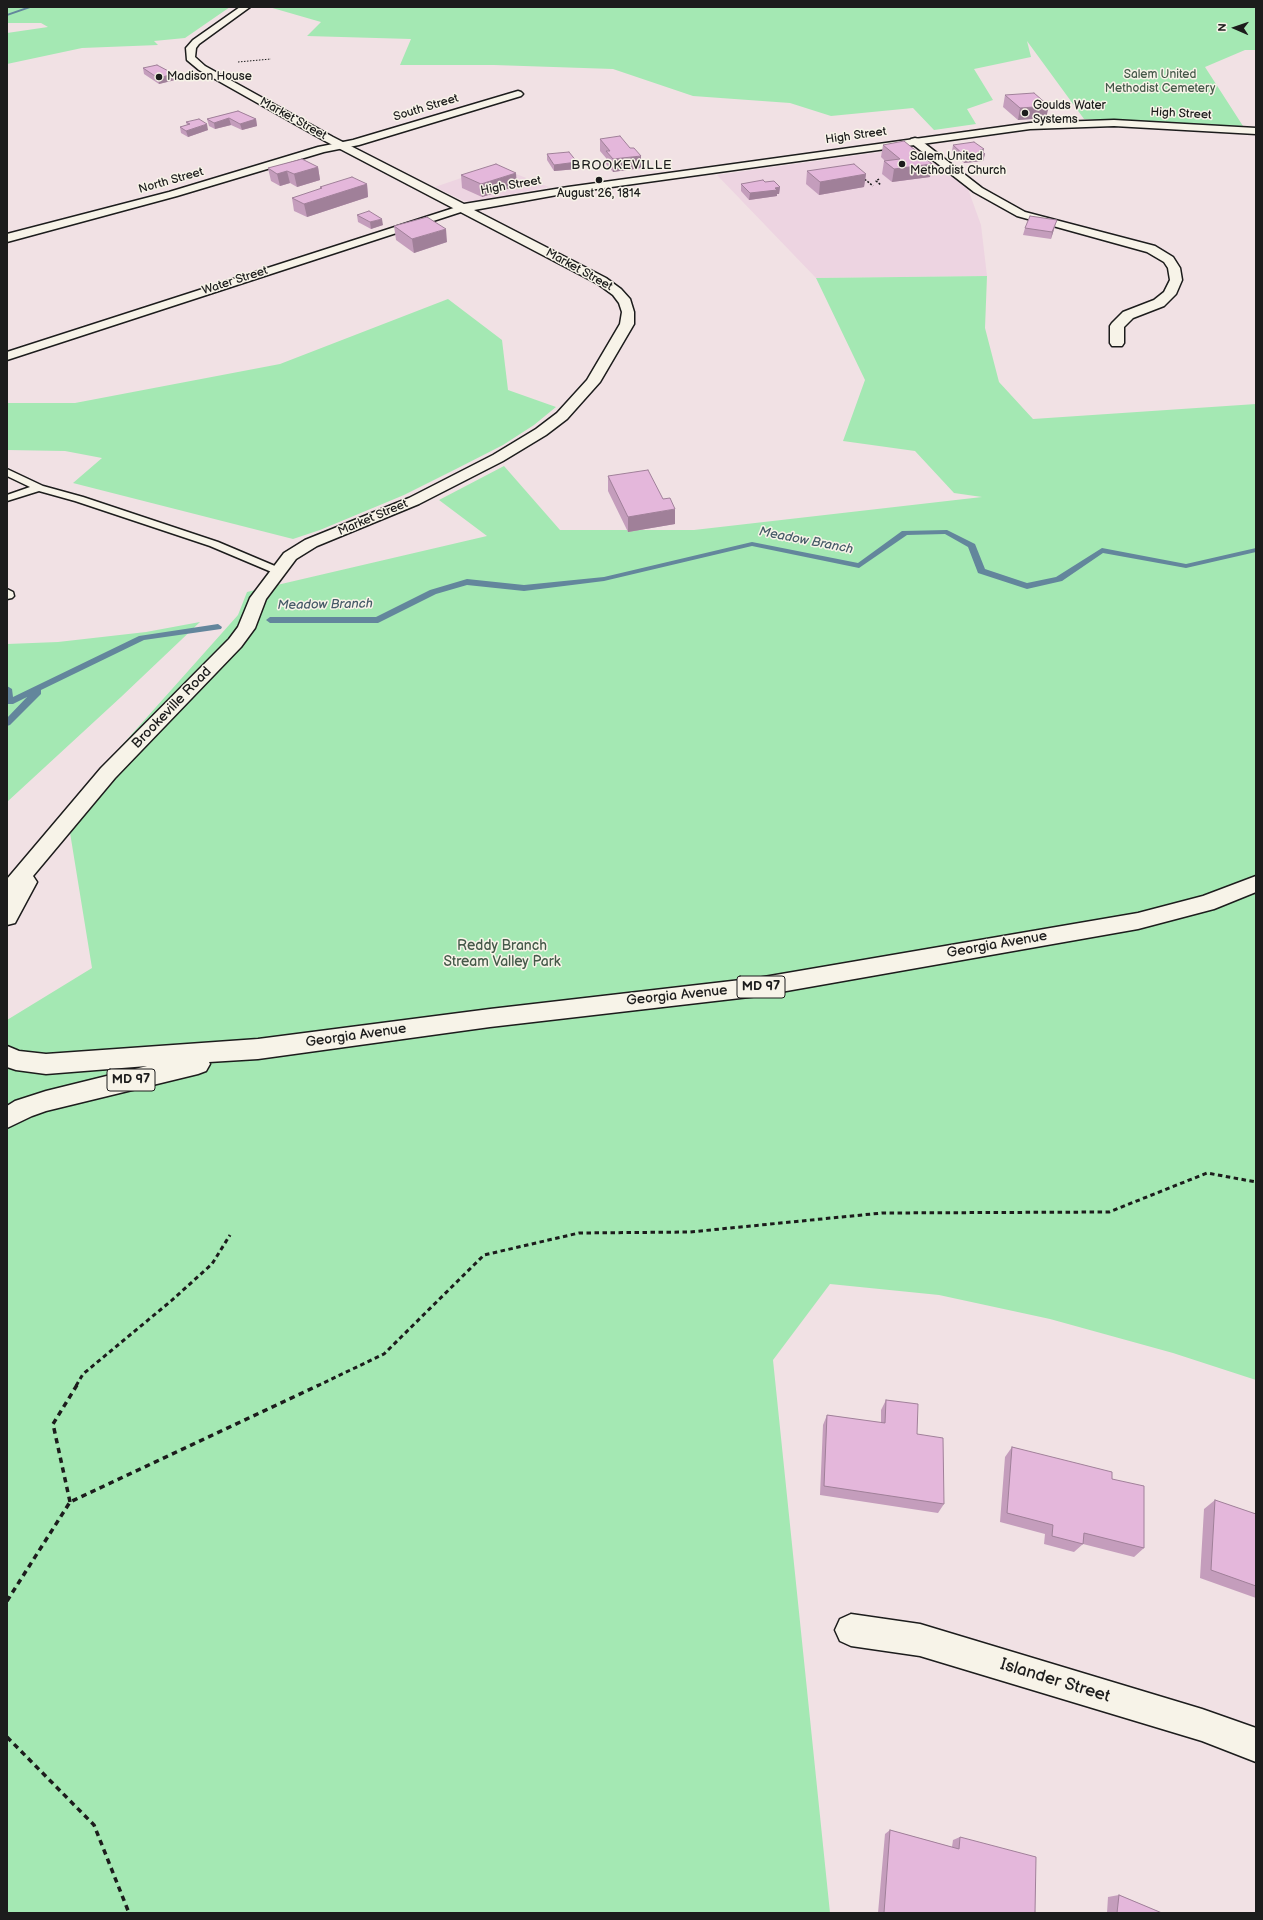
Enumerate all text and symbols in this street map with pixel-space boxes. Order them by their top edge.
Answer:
north arrow [1215,8,1255,48]
text: N [1216,23,1229,32]
park label: Salem United Methodist Cemetery [1105,68,1215,96]
place label: Madison House [167,70,252,84]
marker: Madison House [154,72,164,82]
street label: South Street [392,91,460,125]
street label: Market Street [257,95,329,143]
place label: Goulds Water Systems [1033,99,1106,127]
street label: High Street [1150,105,1212,123]
marker: Goulds Water Systems [1020,108,1030,118]
street label: High Street [825,125,887,147]
place label: Salem United Methodist Church [910,150,1006,178]
district label: BROOKEVILLE [571,158,673,174]
marker: Salem United Methodist Church [897,159,907,169]
street label: North Street [137,165,205,197]
street label: High Street [480,174,542,198]
marker: August 26, 1814 [594,175,604,185]
place label: August 26, 1814 [557,187,641,201]
street label: Market Street [543,246,615,294]
street label: Water Street [200,264,270,298]
street label: Market Street [336,497,410,539]
water label: Meadow Branch [758,524,854,558]
water label: Meadow Branch [277,596,373,614]
street label: Brookeville Road [129,664,215,752]
street label: Georgia Avenue [946,928,1048,962]
park label: Reddy Branch Stream Valley Park [443,938,561,970]
road number: MD 97 [737,976,785,998]
street label: Georgia Avenue [626,982,728,1010]
street label: Georgia Avenue [305,1021,407,1051]
road number: MD 97 [107,1069,155,1091]
street label: Islander Street [998,1655,1112,1707]

